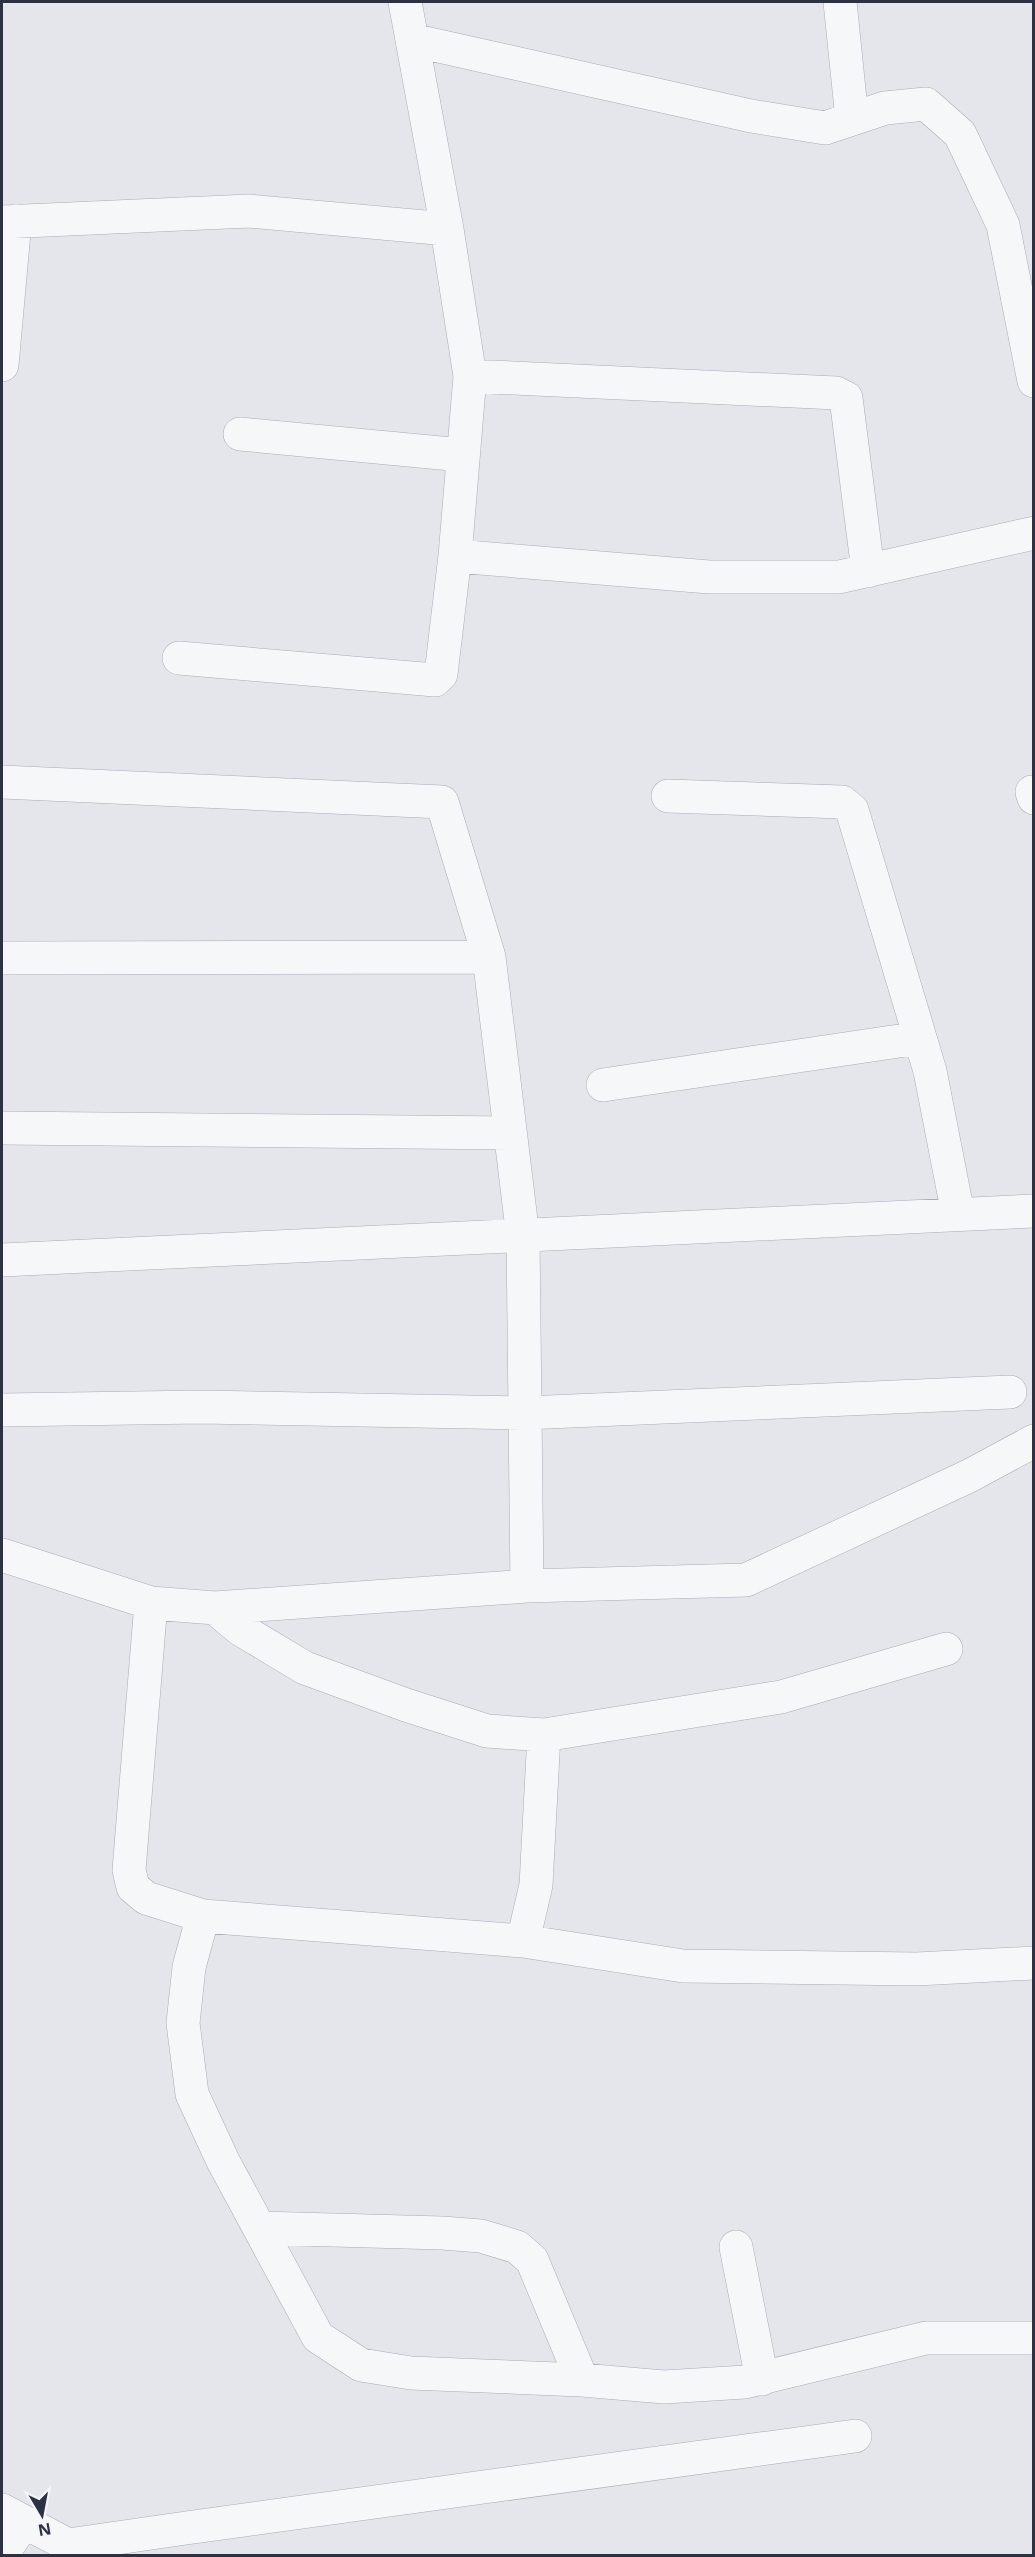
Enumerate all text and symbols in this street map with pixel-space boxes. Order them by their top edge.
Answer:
north arrow [12,2485,72,2545]
text: N [36,2518,53,2542]

